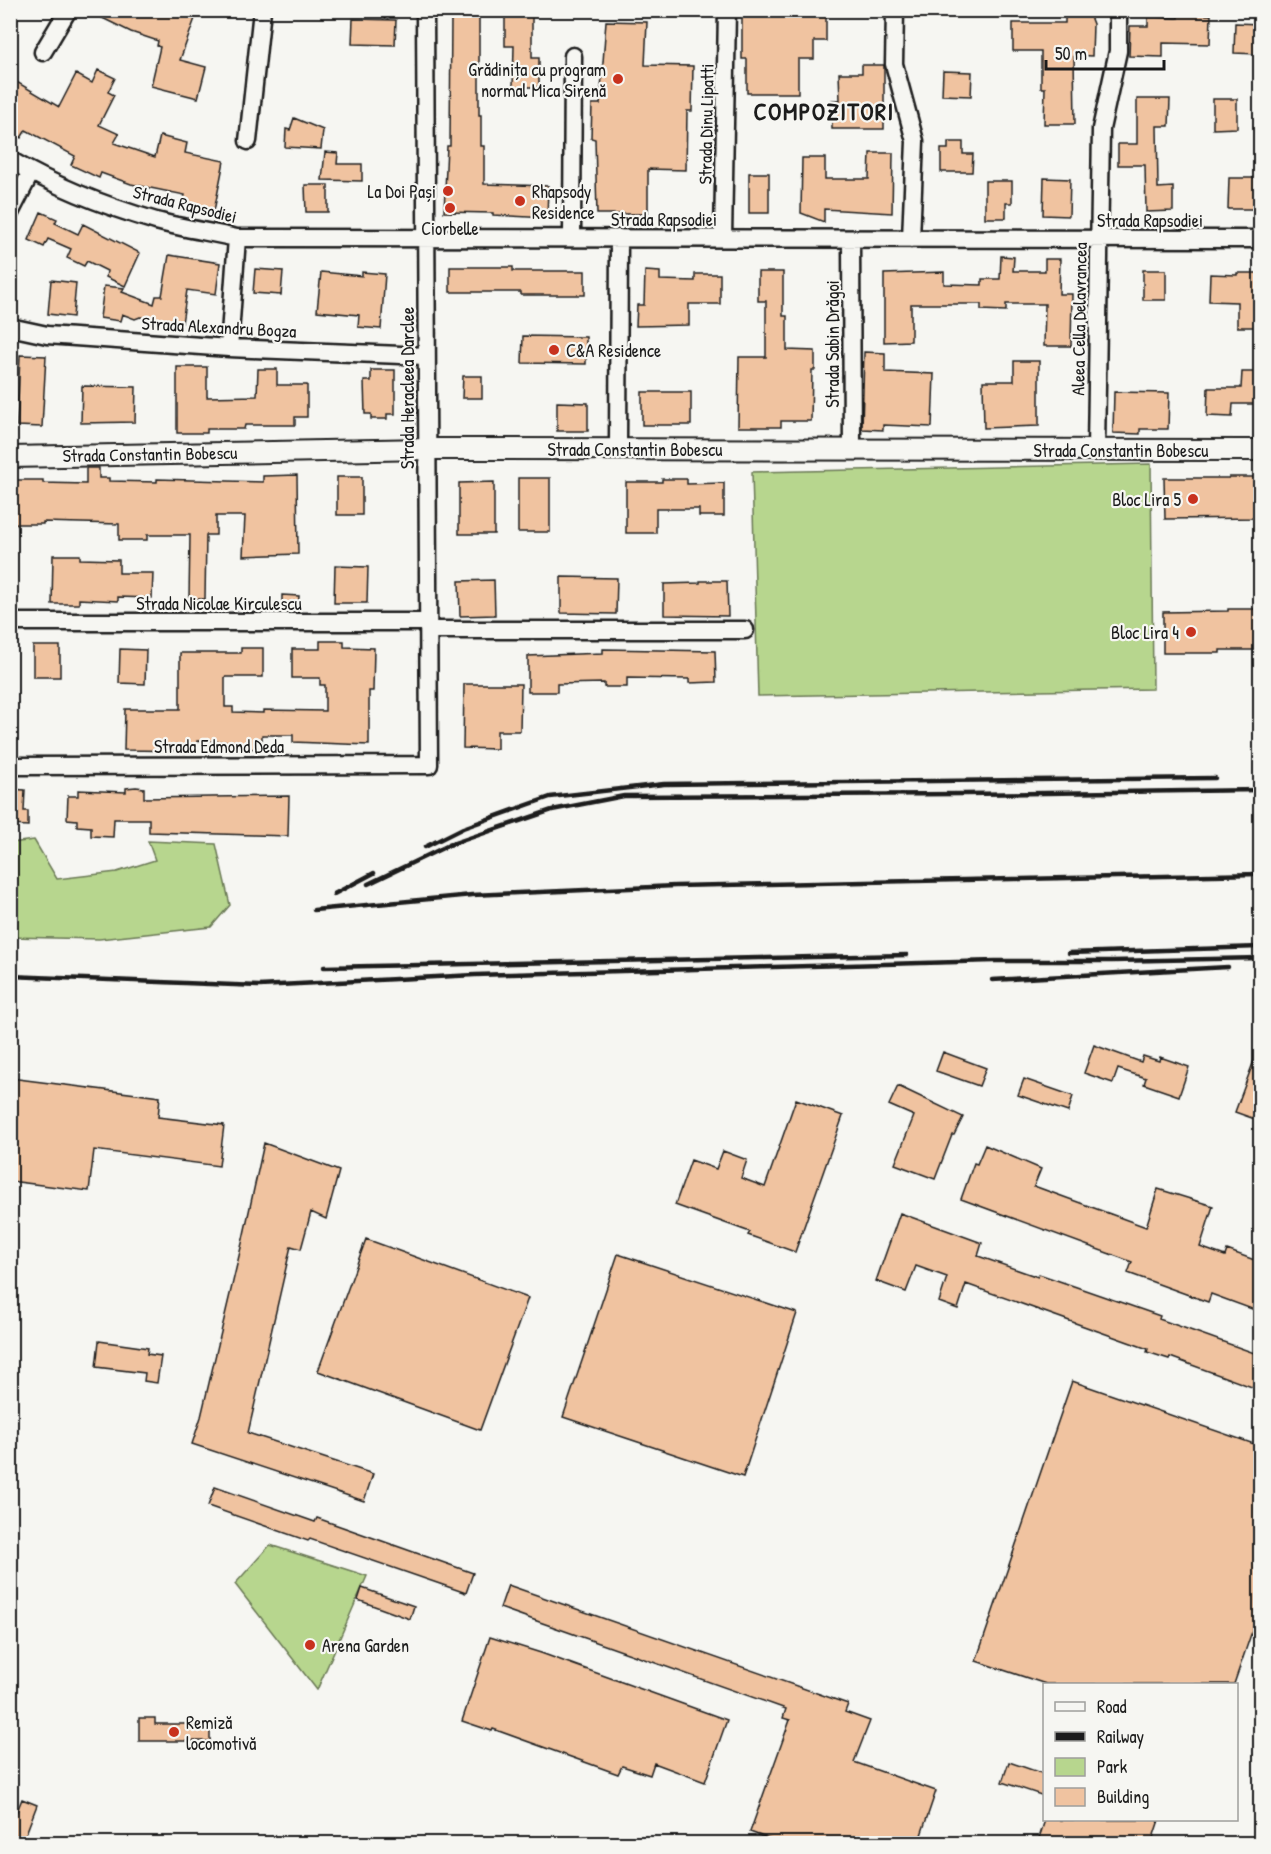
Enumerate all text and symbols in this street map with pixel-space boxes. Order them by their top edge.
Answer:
scale bar [1046,33,1164,71]
text: 50 m [1055,41,1087,66]
place label: Grădinița cu program normal Mica Sirenă [468,57,606,103]
street label: Strada Dinu Lipatti [692,63,720,185]
marker: Grădinița cu program normal Mica Sirenă [611,72,625,86]
district label: COMPOZITORI [753,95,895,127]
street label: Strada Rapsodiei [131,179,239,229]
place label: La Doi Pași [367,179,436,204]
place label: Rhapsody Residence [532,179,595,225]
marker: La Doi Pași [441,184,455,198]
marker: Rhapsody Residence [513,194,527,208]
marker: Ciorbelle [443,201,457,215]
street label: Strada Rapsodiei [611,207,717,232]
street label: Strada Rapsodiei [1097,208,1203,233]
place label: Ciorbelle [421,216,479,241]
street label: Aleea Cella Delavrancea [1065,242,1093,396]
street label: Strada Sabin Drăgoi [820,280,845,408]
street label: Strada Heracleea Darclee [395,307,420,469]
street label: Strada Alexandru Bogza [141,310,297,344]
place label: C&A Residence [566,338,661,363]
marker: C&A Residence [547,343,561,357]
street label: Strada Constantin Bobescu [548,437,722,462]
street label: Strada Constantin Bobescu [1034,438,1208,463]
street label: Strada Constantin Bobescu [62,440,238,468]
place label: Bloc Lira 5 [1112,487,1181,512]
marker: Bloc Lira 5 [1186,492,1200,506]
street label: Strada Nicolae Kirculescu [136,591,302,616]
place label: Bloc Lira 4 [1111,620,1179,645]
marker: Bloc Lira 4 [1184,625,1198,639]
street label: Strada Edmond Deda [154,734,284,759]
place label: Arena Garden [322,1633,409,1658]
marker: Arena Garden [303,1638,317,1652]
legend [1043,1683,1238,1821]
text: Road [1097,1694,1127,1719]
place label: Remiză locomotivă [186,1710,256,1756]
text: Railway [1097,1724,1144,1749]
marker: Remiză locomotivă [167,1725,181,1739]
text: Park [1097,1754,1128,1779]
text: Building [1097,1784,1149,1809]

